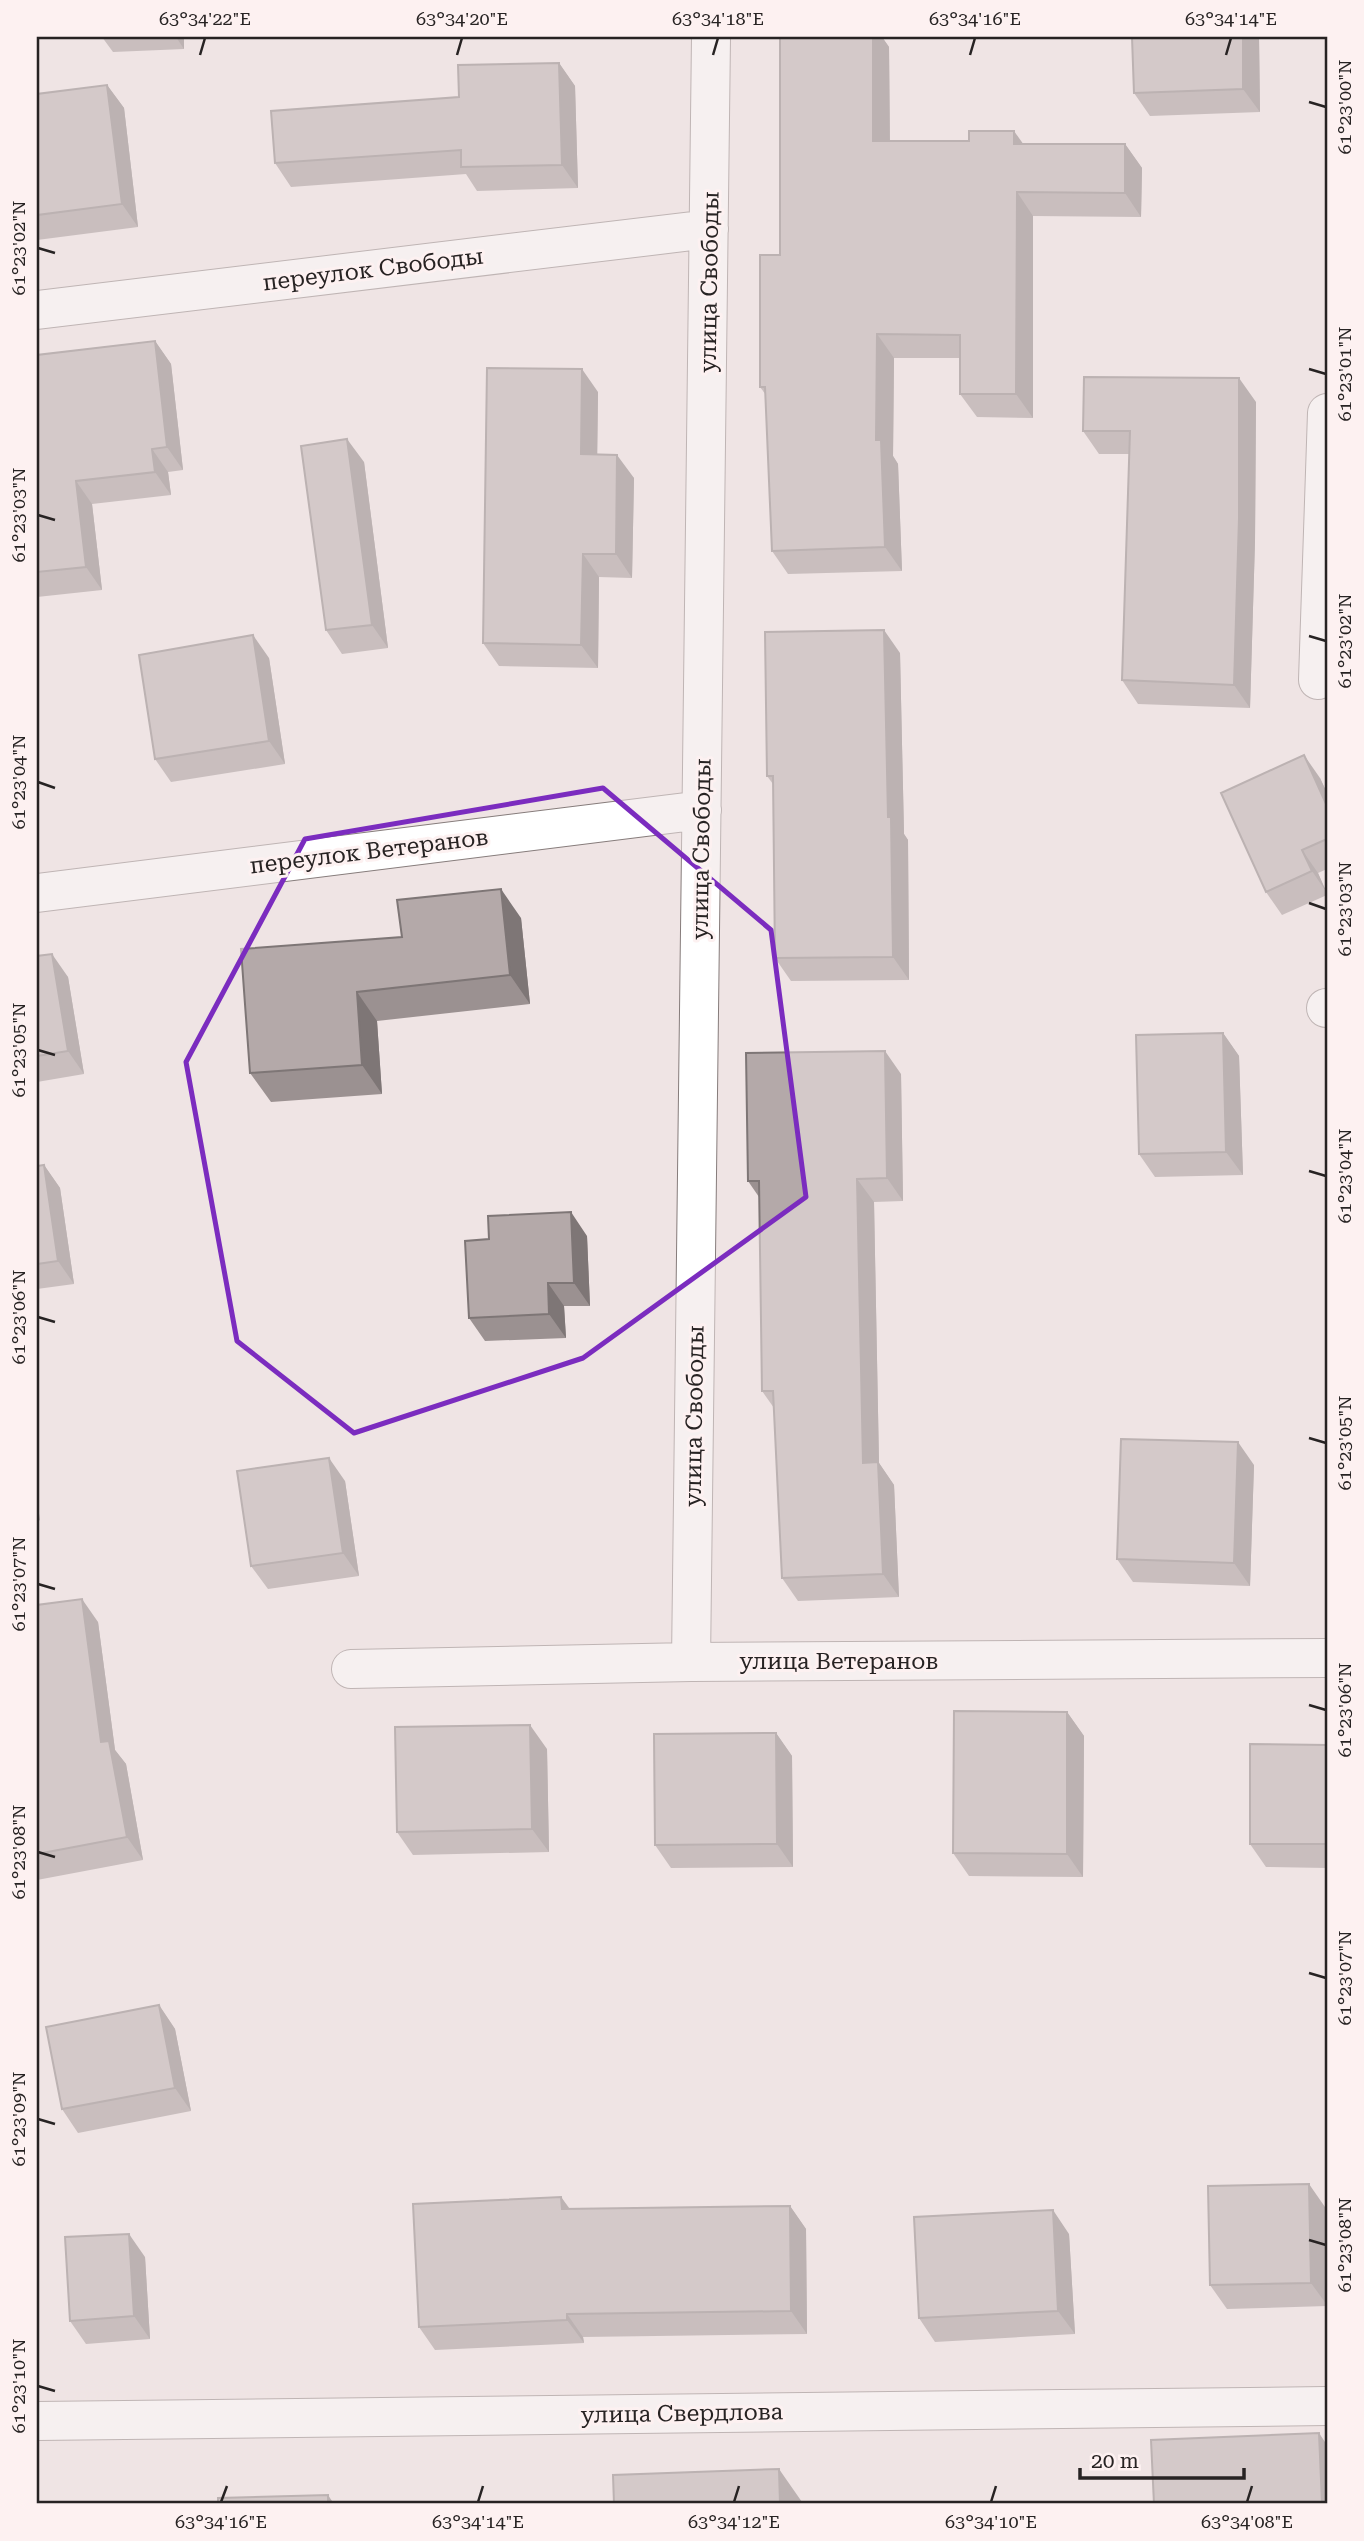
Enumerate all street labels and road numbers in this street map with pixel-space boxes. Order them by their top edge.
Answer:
street label: улица Свободы [694,191,725,373]
street label: переулок Свободы [261,243,485,296]
street label: улица Свободы [686,758,717,940]
street label: переулок Ветеранов [248,823,490,880]
street label: улица Свободы [679,1325,710,1507]
street label: улица Ветеранов [739,1648,939,1675]
street label: улица Свердлова [581,2398,784,2429]

